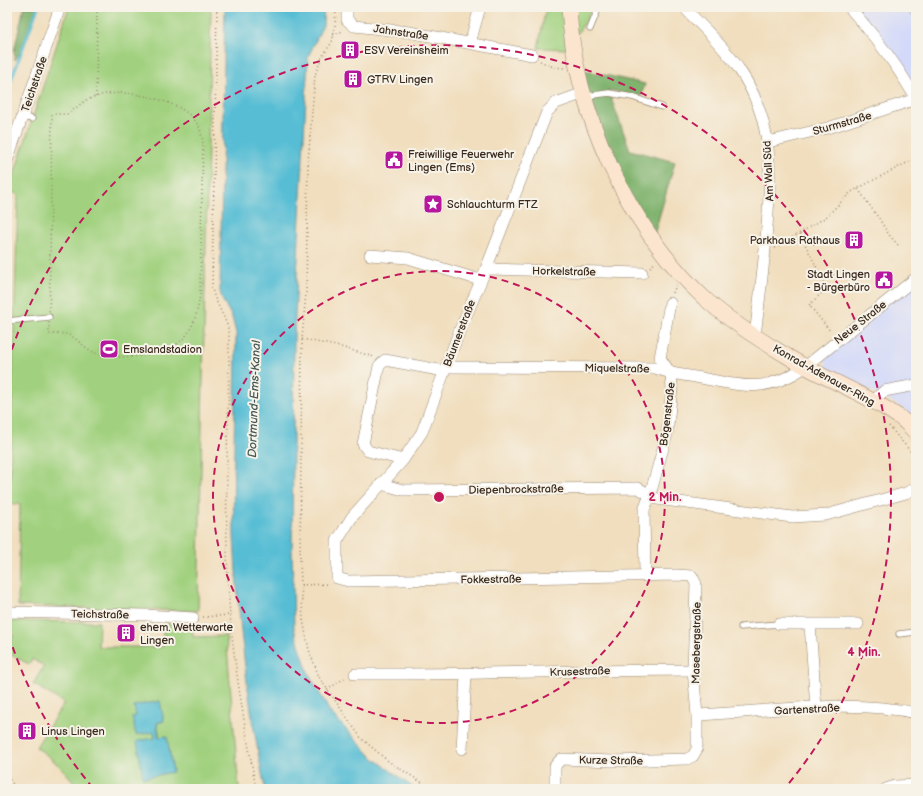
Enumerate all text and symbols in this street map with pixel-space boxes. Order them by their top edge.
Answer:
street label: Jahnstraße [373,22,430,43]
building icon: ESV Vereinsheim [339,39,361,61]
place label: ESV Vereinsheim [364,44,449,57]
street label: Teichstraße [19,54,50,114]
building icon: GTRV Lingen [342,68,364,90]
place label: GTRV Lingen [367,73,433,86]
street label: Sturmstraße [811,109,874,138]
street label: Am Wall Süd [760,140,777,202]
place label: Freiwillige Feuerwehr Lingen (Ems) [408,148,515,174]
public building icon: Freiwillige Feuerwehr Lingen (Ems) [383,149,405,171]
place icon: Schlauchturm FTZ [422,193,444,215]
place label: Schlauchturm FTZ [447,198,538,211]
building icon: Parkhaus Rathaus [843,229,865,251]
place label: Parkhaus Rathaus [750,234,841,247]
street label: Horkelstraße [532,264,597,279]
place label: Stadt Lingen - Bürgerbüro [807,268,870,294]
public building icon: Stadt Lingen - Bürgerbüro [873,269,895,291]
street label: Bäumerstraße [441,297,478,369]
street label: Neue Straße [832,298,889,347]
sports icon: Emslandstadion [98,338,120,360]
water label: Dortmund-Ems-Kanal [245,339,264,458]
street label: Konrad-Adenauer-Ring [770,342,877,409]
place label: Emslandstadion [123,343,202,356]
street label: Miquelstraße [584,361,650,376]
street label: Bögenstraße [657,381,678,447]
street label: Diepenbrockstraße [468,482,564,497]
centre of rings [432,490,446,504]
text: 2 Min. [648,490,682,505]
street label: Fokkestraße [460,572,522,587]
street label: Masebergstraße [689,601,704,684]
street label: Teichstraße [71,607,130,622]
place label: ehem. Wetterwarte Lingen [140,621,233,647]
building icon: ehem. Wetterwarte Lingen [115,622,137,644]
text: 4 Min. [848,645,881,660]
street label: Krusestraße [549,664,611,679]
street label: Gartenstraße [774,701,841,718]
building icon: Linus Lingen [16,720,38,742]
place label: Linus Lingen [41,725,105,738]
street label: Kurze Straße [579,753,644,768]

